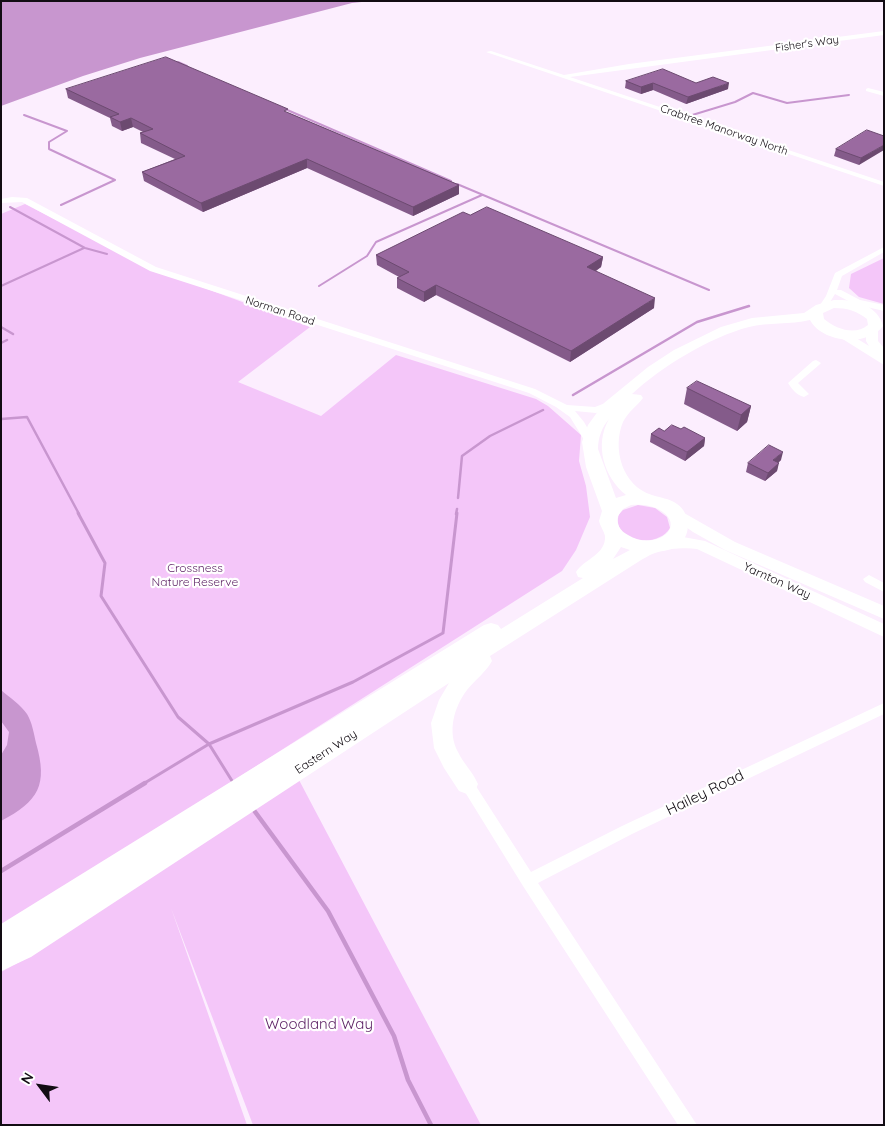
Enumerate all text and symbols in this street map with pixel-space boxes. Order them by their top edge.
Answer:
street label: Fisher's Way [774,33,840,55]
street label: Crabtree Manorway North [658,102,790,158]
street label: Norman Road [244,294,316,328]
street label: Yarnton Way [741,560,813,602]
park label: Crossness Nature Reserve [152,561,238,589]
street label: Eastern Way [292,727,360,777]
street label: Hailey Road [663,766,747,820]
park label: Woodland Way [265,1015,373,1033]
north arrow [15,1061,65,1111]
text: N [17,1069,38,1087]

